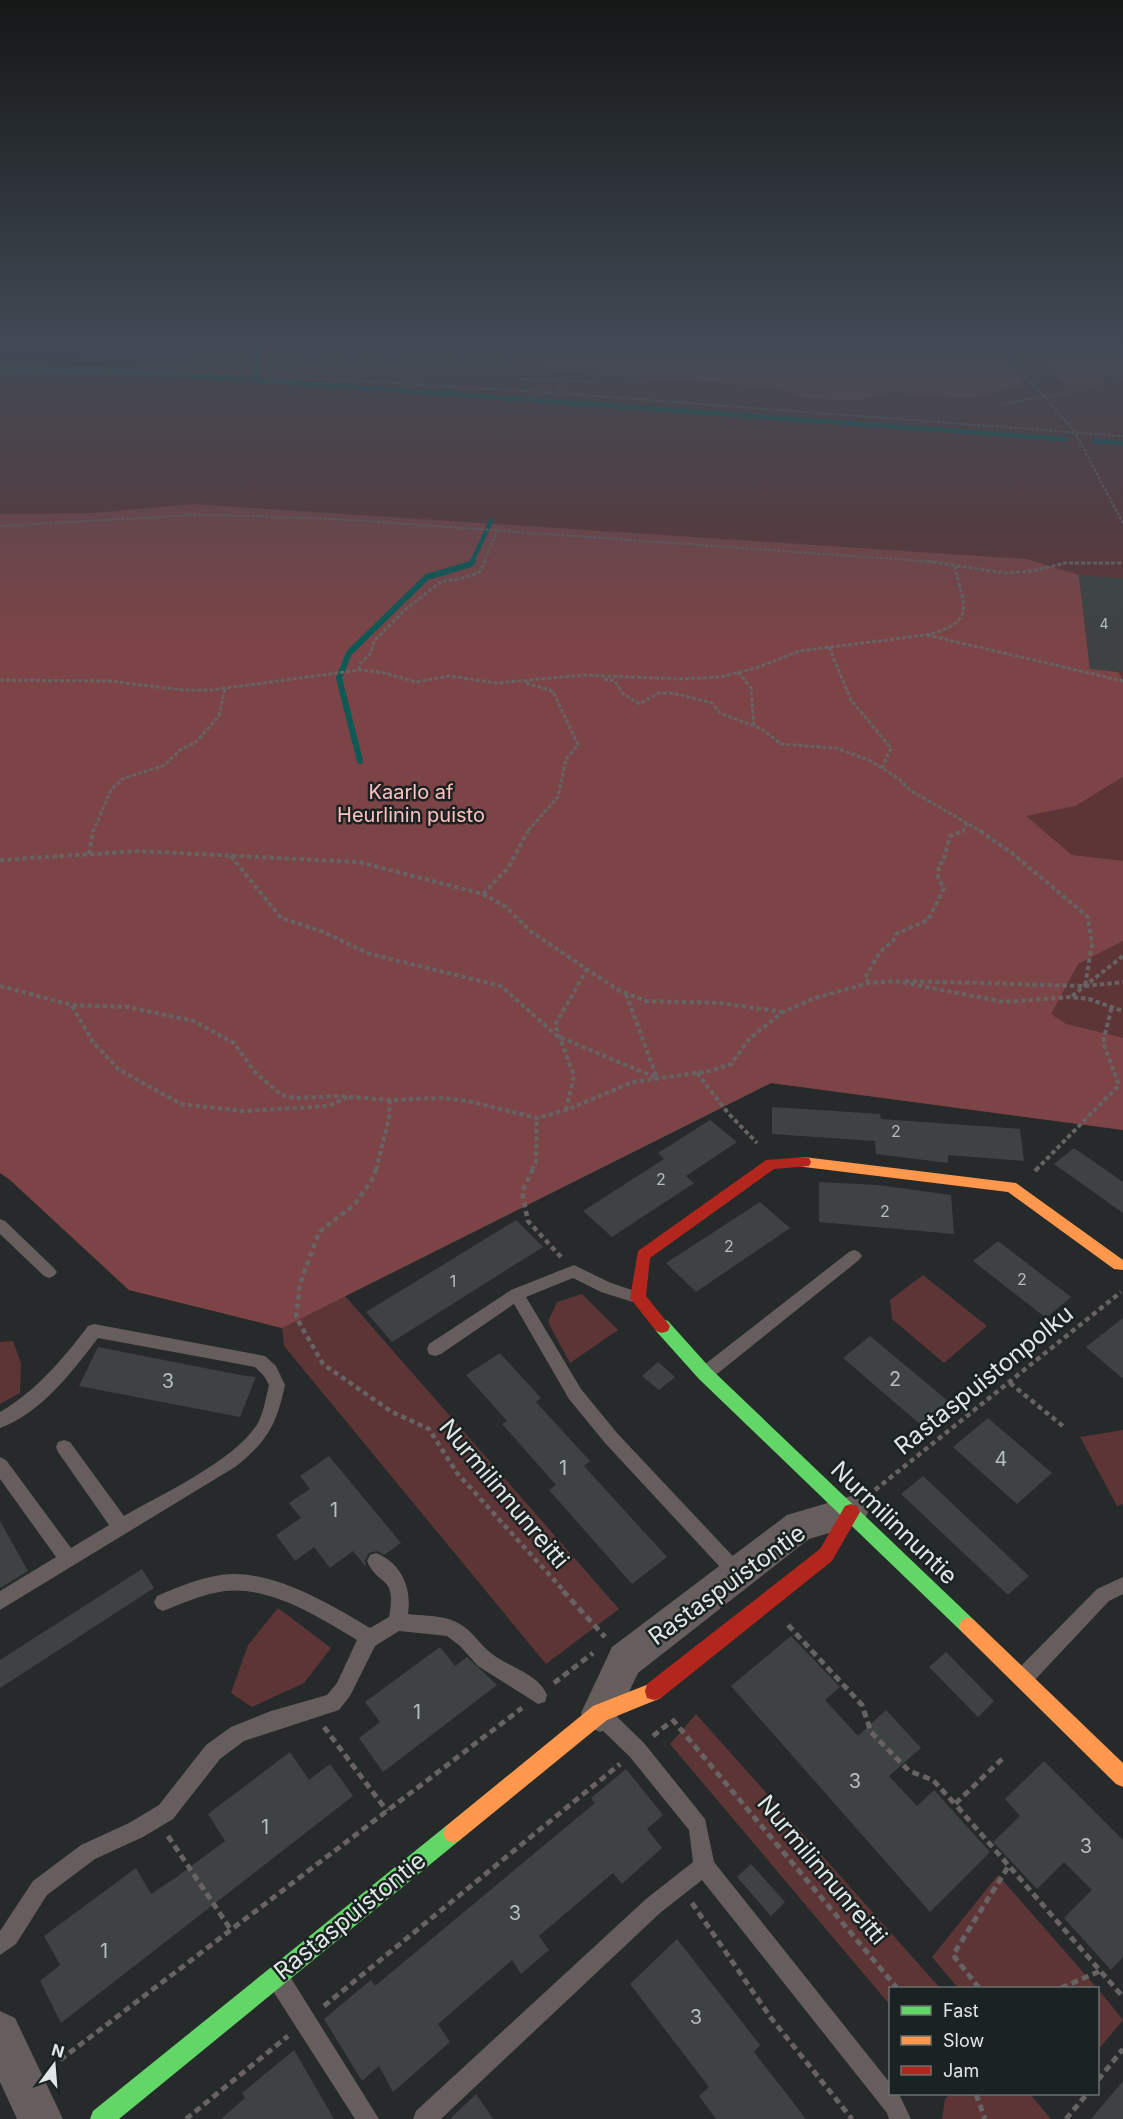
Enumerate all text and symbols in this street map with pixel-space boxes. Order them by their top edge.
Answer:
house number: 4 [1099,615,1109,632]
park label: Kaarlo af Heurlinin puisto [337,780,485,827]
house number: 2 [891,1121,901,1141]
house number: 2 [656,1169,666,1189]
house number: 2 [880,1201,890,1221]
house number: 2 [724,1236,734,1256]
house number: 2 [1017,1269,1027,1289]
house number: 1 [450,1271,456,1291]
street label: Rastaspuistonpolku [889,1299,1079,1461]
house number: 2 [889,1367,901,1391]
house number: 3 [162,1369,174,1393]
street label: Nurmilinnunreitti [433,1413,575,1574]
house number: 4 [995,1447,1007,1471]
street label: Nurmilinnuntie [825,1455,964,1590]
house number: 1 [559,1456,567,1480]
house number: 1 [330,1498,338,1522]
street label: Rastaspuistontie [643,1518,811,1651]
house number: 1 [413,1700,421,1724]
house number: 3 [849,1769,861,1793]
street label: Nurmilinnunreitti [751,1789,893,1950]
house number: 1 [261,1815,269,1839]
house number: 3 [1080,1834,1092,1858]
street label: Rastaspuistontie [268,1846,431,1986]
house number: 3 [509,1901,521,1925]
house number: 1 [100,1939,108,1963]
legend [889,1987,1099,2095]
text: Fast [943,2000,979,2021]
house number: 3 [690,2005,702,2029]
text: Slow [943,2030,984,2051]
north arrow [24,2035,84,2095]
text: N [50,2039,67,2062]
text: Jam [943,2060,979,2081]

